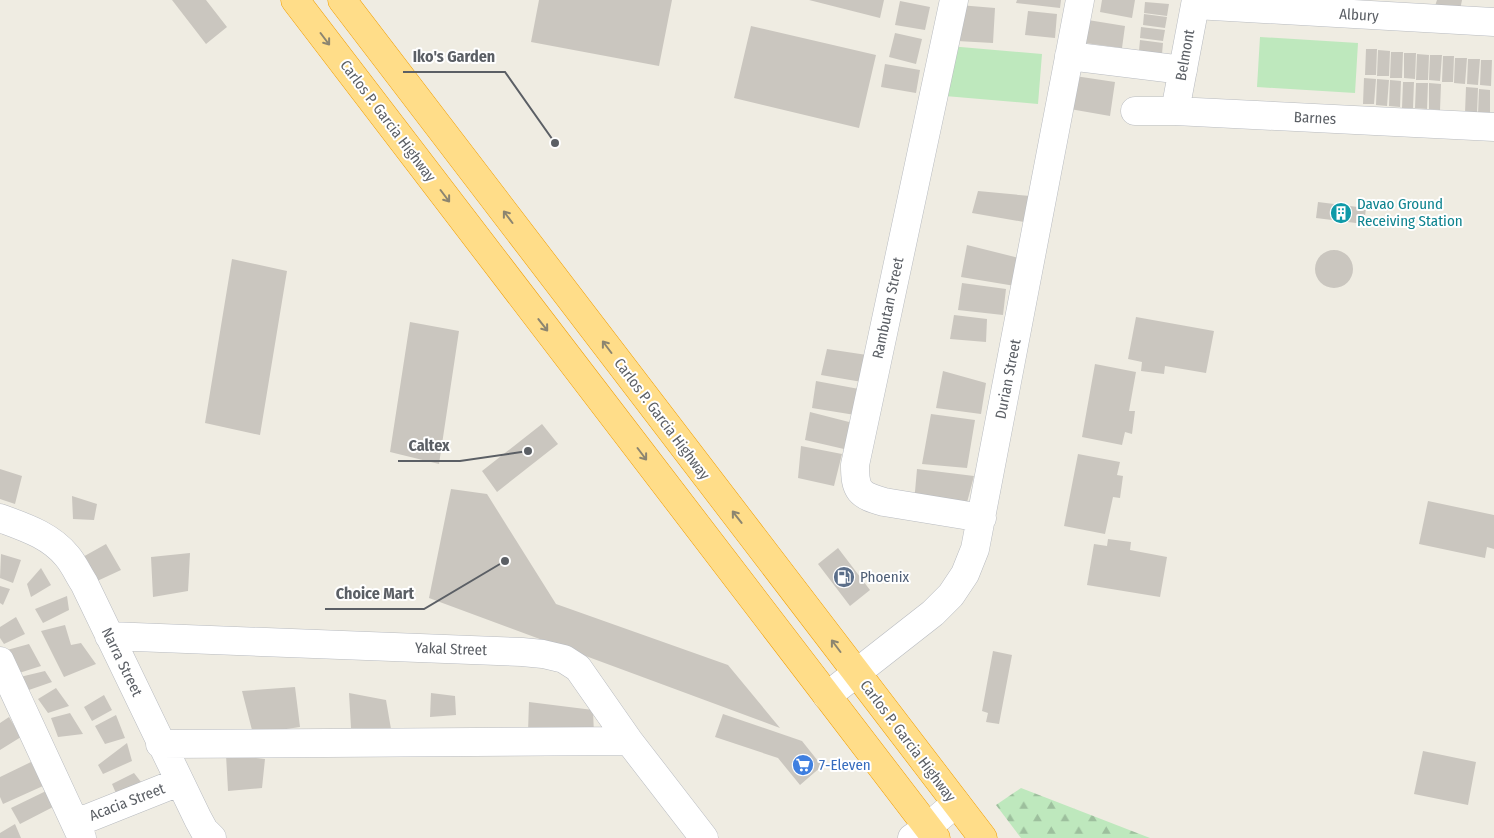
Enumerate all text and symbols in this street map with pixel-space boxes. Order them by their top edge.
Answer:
street label: Albury [1339,5,1380,25]
street label: Belmont [1172,28,1198,82]
one-way arrow [319,32,330,45]
callout: Iko's Garden [403,41,505,72]
text: Iko's Garden [413,47,495,66]
street label: Carlos P. Garcia Highway [336,57,440,186]
street label: Barnes [1293,108,1337,128]
one-way arrow [439,189,450,202]
place label: Davao Ground Receiving Station [1357,195,1463,230]
building icon: Davao Ground Receiving Station [1329,201,1353,225]
one-way arrow [503,211,514,224]
street label: Rambutan Street [868,256,908,360]
one-way arrow [538,318,549,331]
street label: Durian Street [991,337,1025,421]
one-way arrow [601,341,612,354]
street label: Carlos P. Garcia Highway [610,355,714,484]
callout: Caltex [398,430,460,461]
text: Caltex [408,436,450,455]
one-way arrow [637,447,647,461]
one-way arrow [732,511,743,524]
fuel station icon: Phoenix [832,565,856,589]
place label: Phoenix [860,568,909,586]
callout: Choice Mart [325,578,424,609]
text: Choice Mart [336,584,415,603]
street label: Narra Street [98,625,146,699]
street label: Yakal Street [415,639,487,659]
one-way arrow [831,640,842,653]
street label: Carlos P. Garcia Highway [856,677,960,806]
supermarket icon: 7-Eleven [791,753,815,777]
place label: 7-Eleven [819,756,871,774]
street label: Acacia Street [87,779,167,825]

